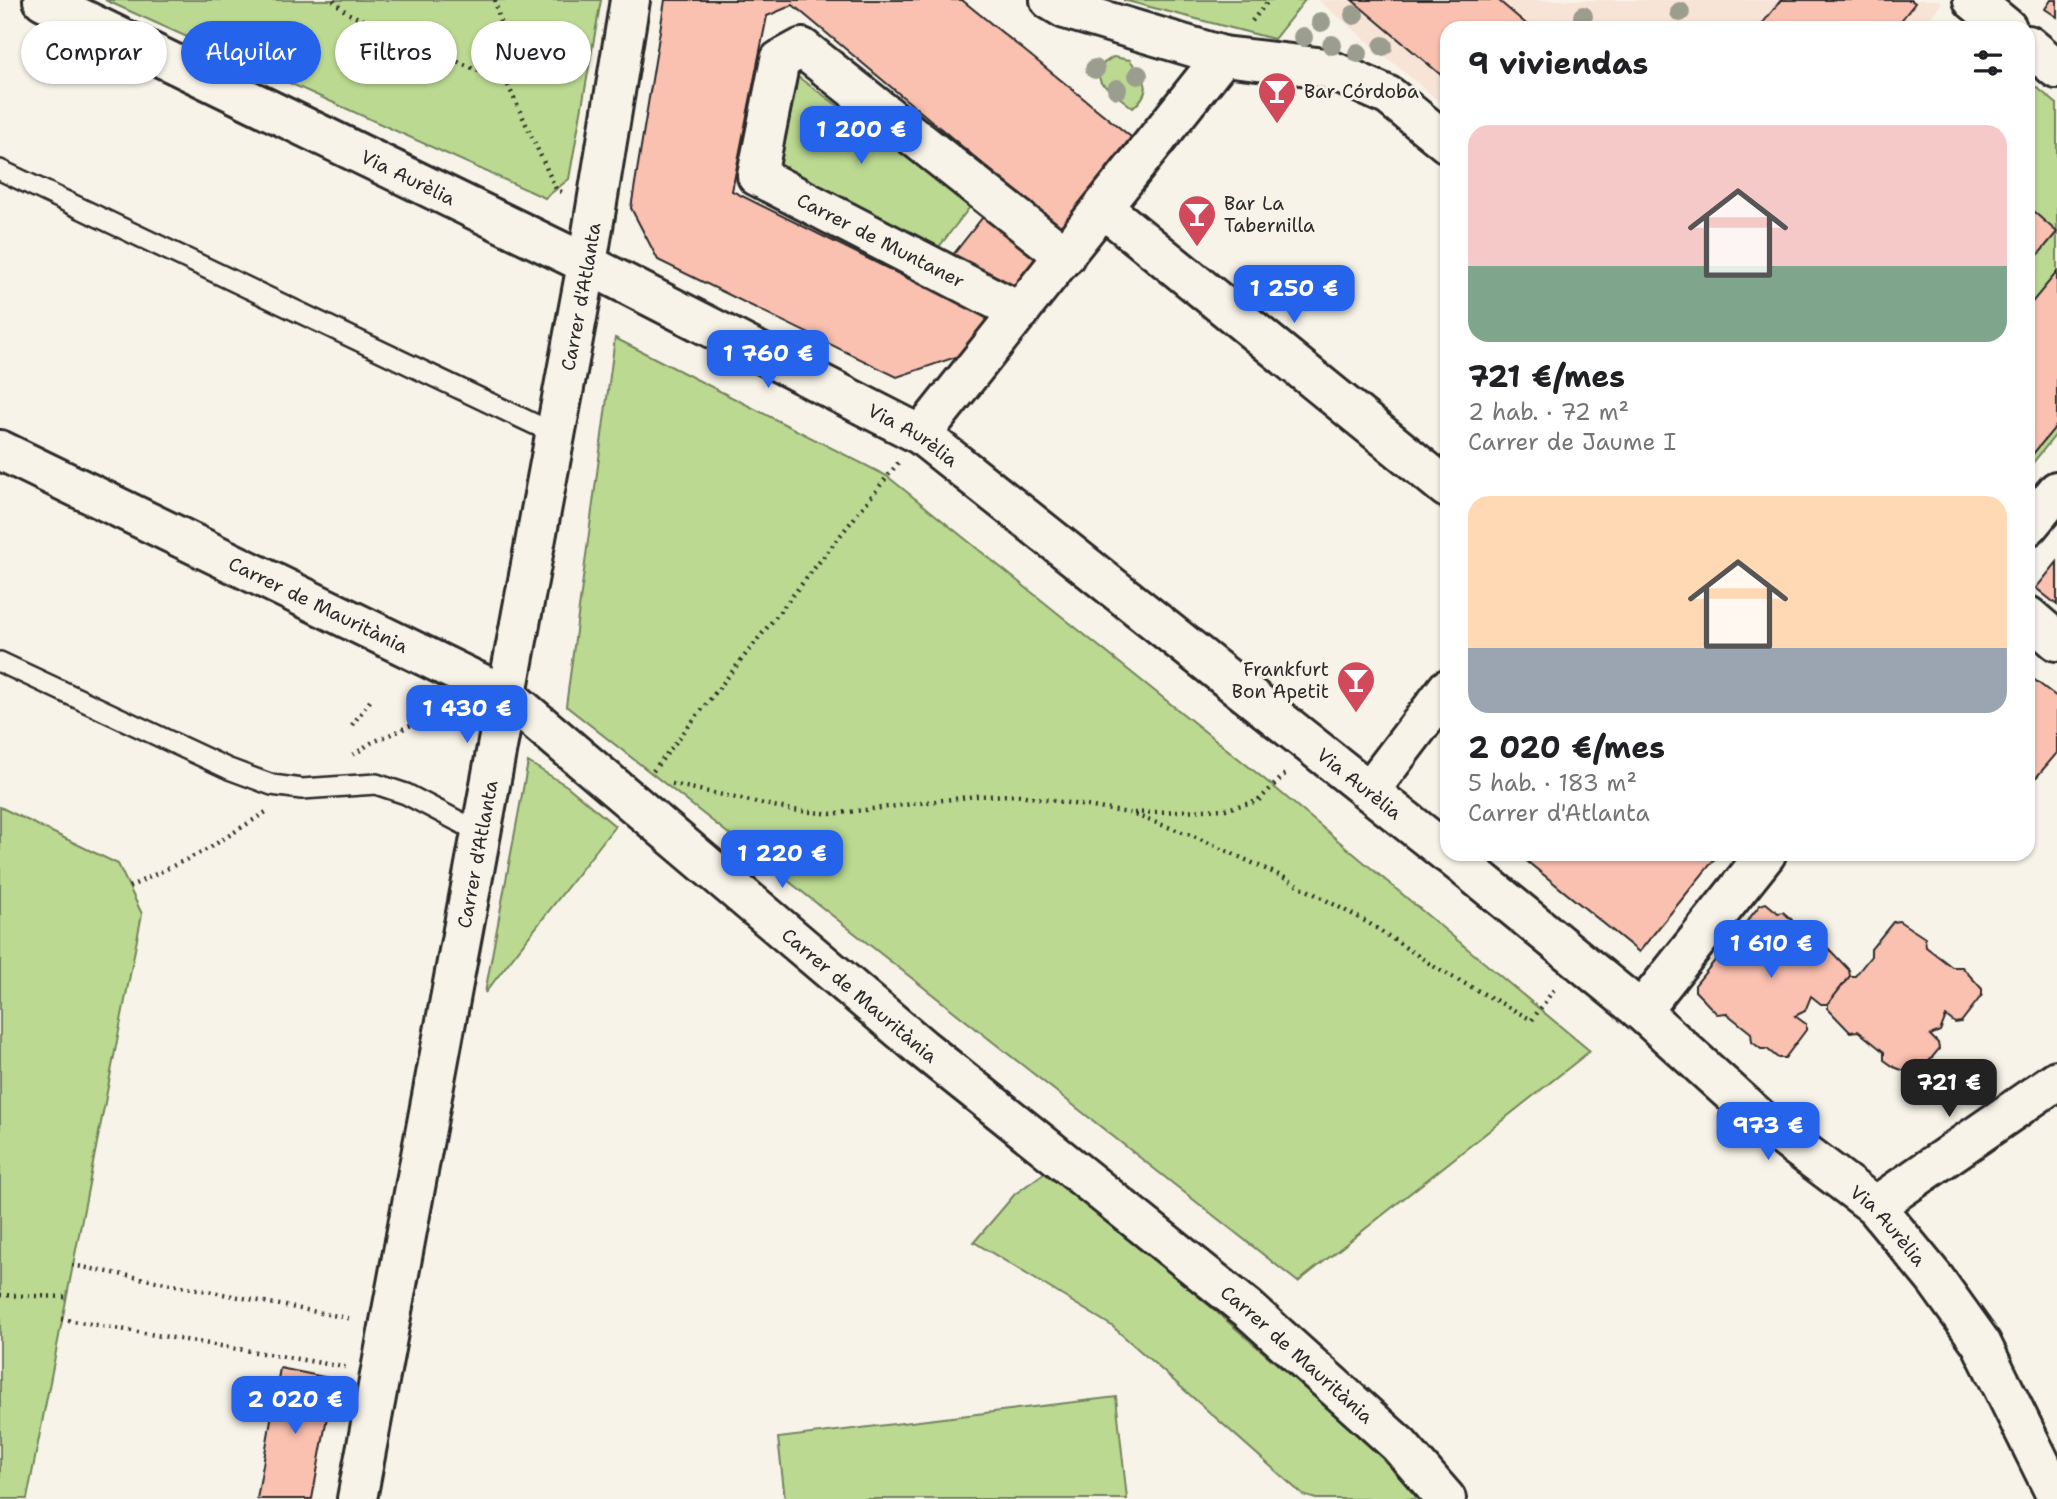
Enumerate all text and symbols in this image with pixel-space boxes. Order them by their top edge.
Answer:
chip: Comprar [21,21,167,84]
chip: Alquilar [181,21,321,84]
chip: Filtros [335,21,457,84]
chip: Nuevo [471,21,591,84]
text: 9 viviendas [1468,43,1648,84]
icon: filters [1969,44,2007,82]
bar icon: Bar Córdoba [1256,70,1298,125]
place label: Bar Córdoba [1304,79,1419,104]
pin: 1 200 € [796,106,926,166]
text: 1 200 € [816,114,906,144]
street label: Via Aurèlia [357,144,460,211]
icon: home [1675,170,1801,296]
street label: Carrer de Muntaner [793,187,969,294]
place label: Bar La Tabernilla [1224,191,1315,238]
bar icon: Bar La Tabernilla [1176,193,1218,248]
street label: Carrer d'Atlanta [555,221,607,373]
pin: 1 250 € [1229,266,1359,325]
text: 1 250 € [1250,273,1338,303]
pin: 1 760 € [703,330,833,390]
text: 1 760 € [723,338,813,368]
text: 721 €/mes [1468,356,1625,397]
text: 2 hab. · 72 m² [1468,397,1629,427]
street label: Via Aurèlia [863,398,963,473]
text: Carrer de Jaume I [1468,427,1676,457]
icon: home [1675,541,1801,667]
street label: Carrer de Mauritània [224,551,412,659]
place label: Frankfurt Bon Apetit [1232,657,1329,704]
bar icon: Frankfurt Bon Apetit [1335,659,1377,714]
pin: 1 430 € [402,686,532,745]
text: 1 430 € [422,693,512,723]
text: 2 020 €/mes [1468,727,1665,768]
street label: Via Aurèlia [1311,742,1407,826]
text: 5 hab. · 183 m² [1468,768,1637,798]
street label: Carrer d'Atlanta [452,778,504,930]
text: Carrer d'Atlanta [1468,798,1650,828]
pin: 1 220 € [717,830,847,890]
text: 1 220 € [737,838,827,868]
pin: 1 610 € [1706,920,1836,980]
street label: Carrer de Mauritània [776,922,943,1069]
text: 1 610 € [1730,928,1812,958]
pin: 721 € [1900,1060,1998,1119]
text: 721 € [1917,1067,1981,1097]
pin: 973 € [1719,1102,1817,1162]
text: 973 € [1733,1110,1803,1140]
street label: Via Aurèlia [1845,1180,1931,1272]
street label: Carrer de Mauritània [1215,1280,1379,1429]
pin: 2 020 € [230,1376,360,1436]
text: 2 020 € [247,1384,343,1414]

